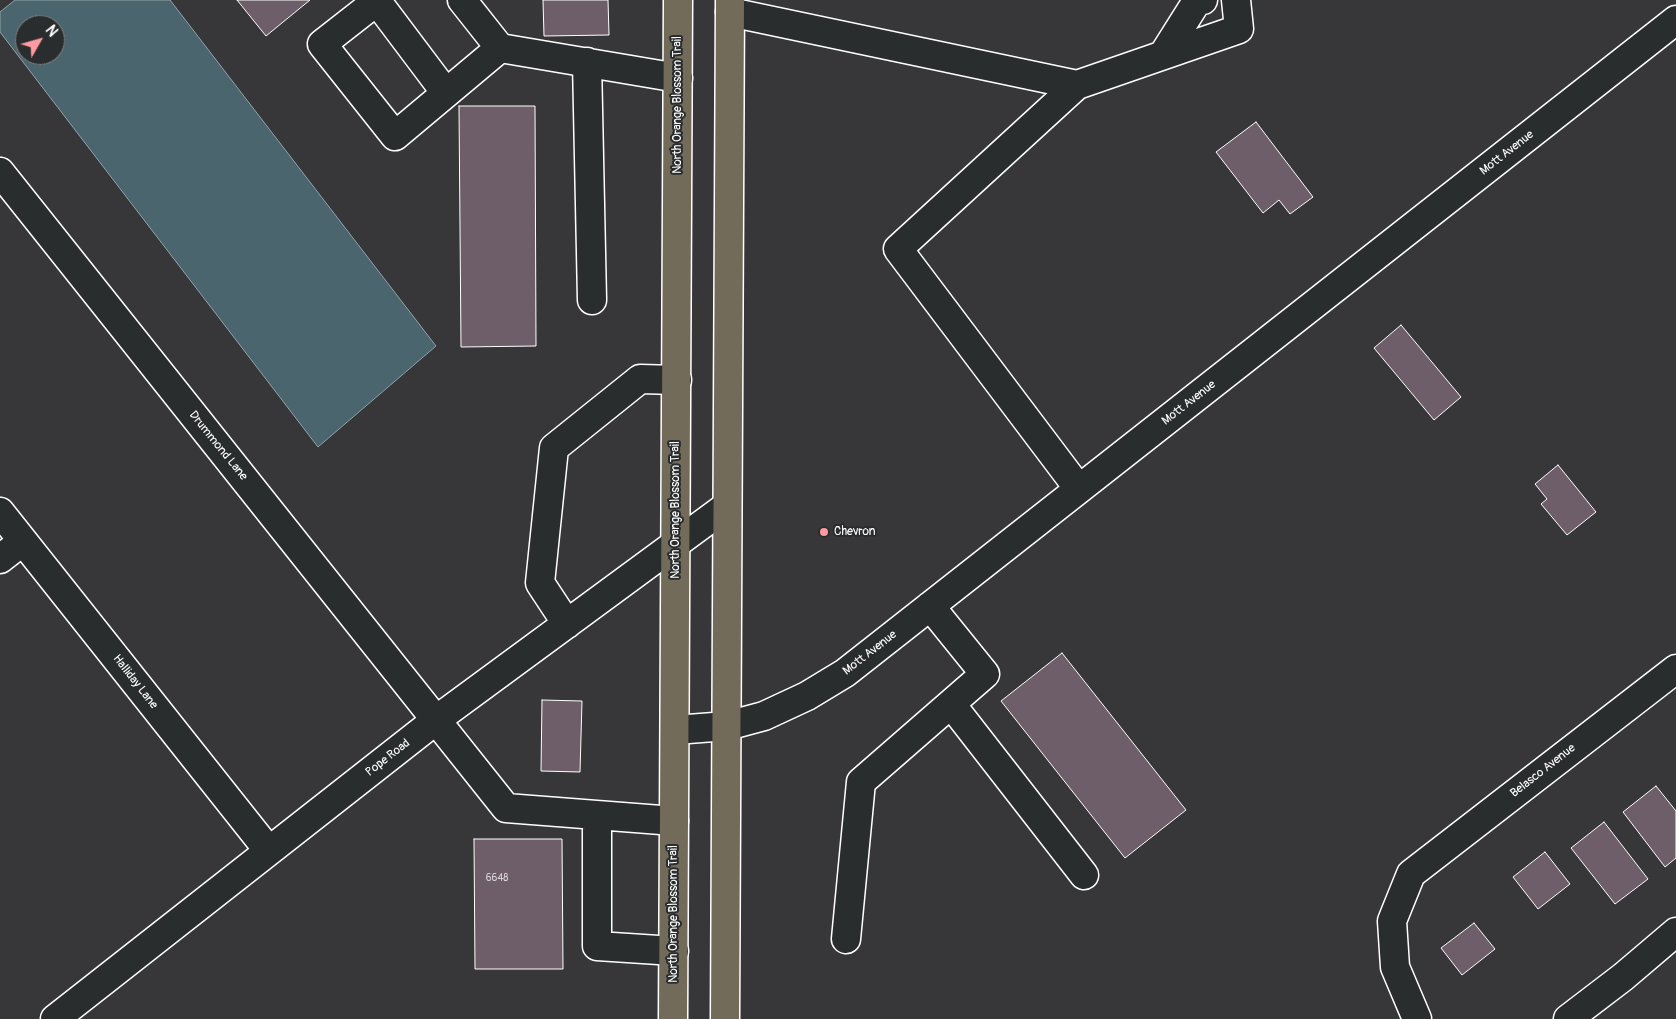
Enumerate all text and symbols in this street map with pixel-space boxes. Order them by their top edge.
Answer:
north arrow [15,15,65,65]
text: N [42,22,61,40]
street label: North Orange Blossom Trail [671,36,685,174]
street label: Mott Avenue [1477,128,1537,178]
street label: Mott Avenue [1159,378,1219,428]
street label: Drummond Lane [186,408,250,484]
street label: North Orange Blossom Trail [669,441,683,579]
place label: Chevron [834,525,876,539]
marker: Chevron [818,526,830,538]
street label: Mott Avenue [840,628,900,678]
street label: Halliday Lane [109,652,161,712]
street label: Pope Road [363,736,413,780]
street label: Belasco Avenue [1508,741,1578,801]
street label: North Orange Blossom Trail [667,845,681,983]
house number: 6648 [486,872,508,884]

